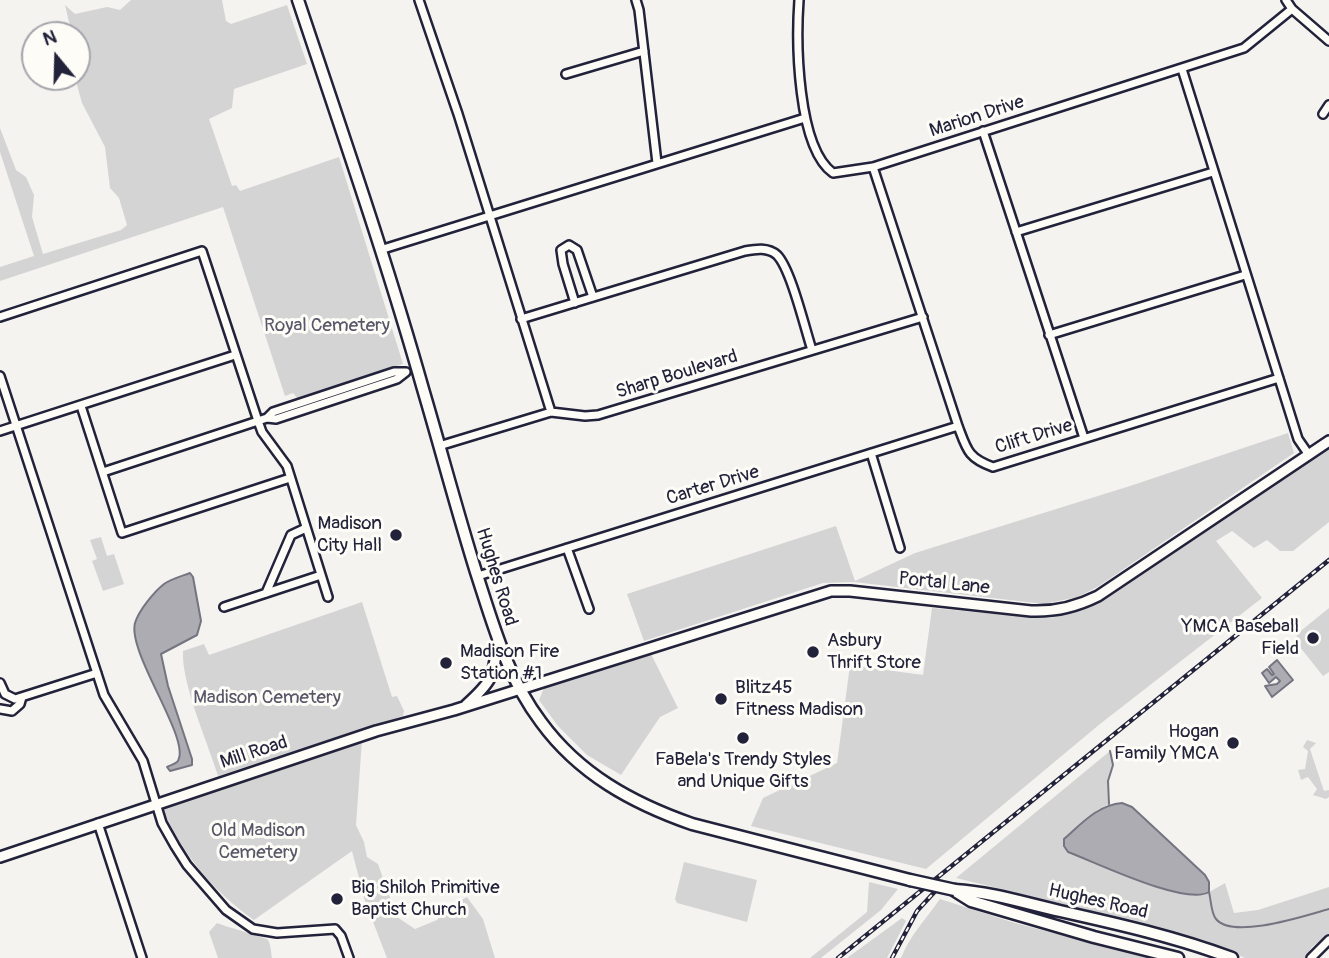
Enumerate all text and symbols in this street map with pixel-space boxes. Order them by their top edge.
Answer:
north arrow [21,21,91,91]
text: N [40,25,60,51]
street label: Marion Drive [927,91,1027,143]
park label: Royal Cemetery [264,315,390,337]
street label: Sharp Boulevard [613,346,741,404]
street label: Clift Drive [993,414,1075,460]
street label: Carter Drive [664,461,762,511]
place label: Madison City Hall [317,513,382,557]
street label: Hughes Road [470,525,522,629]
marker: Madison City Hall [388,527,404,543]
street label: Portal Lane [897,568,991,600]
place label: YMCA Baseball Field [1181,616,1299,660]
place label: Asbury Thrift Store [827,630,921,674]
marker: YMCA Baseball Field [1305,630,1321,646]
place label: Madison Fire Station #1 [460,641,559,685]
marker: Asbury Thrift Store [805,644,821,660]
marker: Madison Fire Station #1 [438,655,454,671]
place label: Blitz45 Fitness Madison [735,677,863,721]
park label: Madison Cemetery [193,687,341,709]
marker: Blitz45 Fitness Madison [713,691,729,707]
place label: Hogan Family YMCA [1114,721,1219,765]
marker: FaBela's Trendy Styles and Unique Gifts [735,730,751,746]
street label: Mill Road [217,731,291,775]
marker: Hogan Family YMCA [1225,735,1241,751]
place label: FaBela's Trendy Styles and Unique Gifts [655,749,831,793]
park label: Old Madison Cemetery [211,820,305,864]
place label: Big Shiloh Primitive Baptist Church [351,877,500,921]
street label: Hughes Road [1046,879,1150,925]
marker: Big Shiloh Primitive Baptist Church [329,891,345,907]

